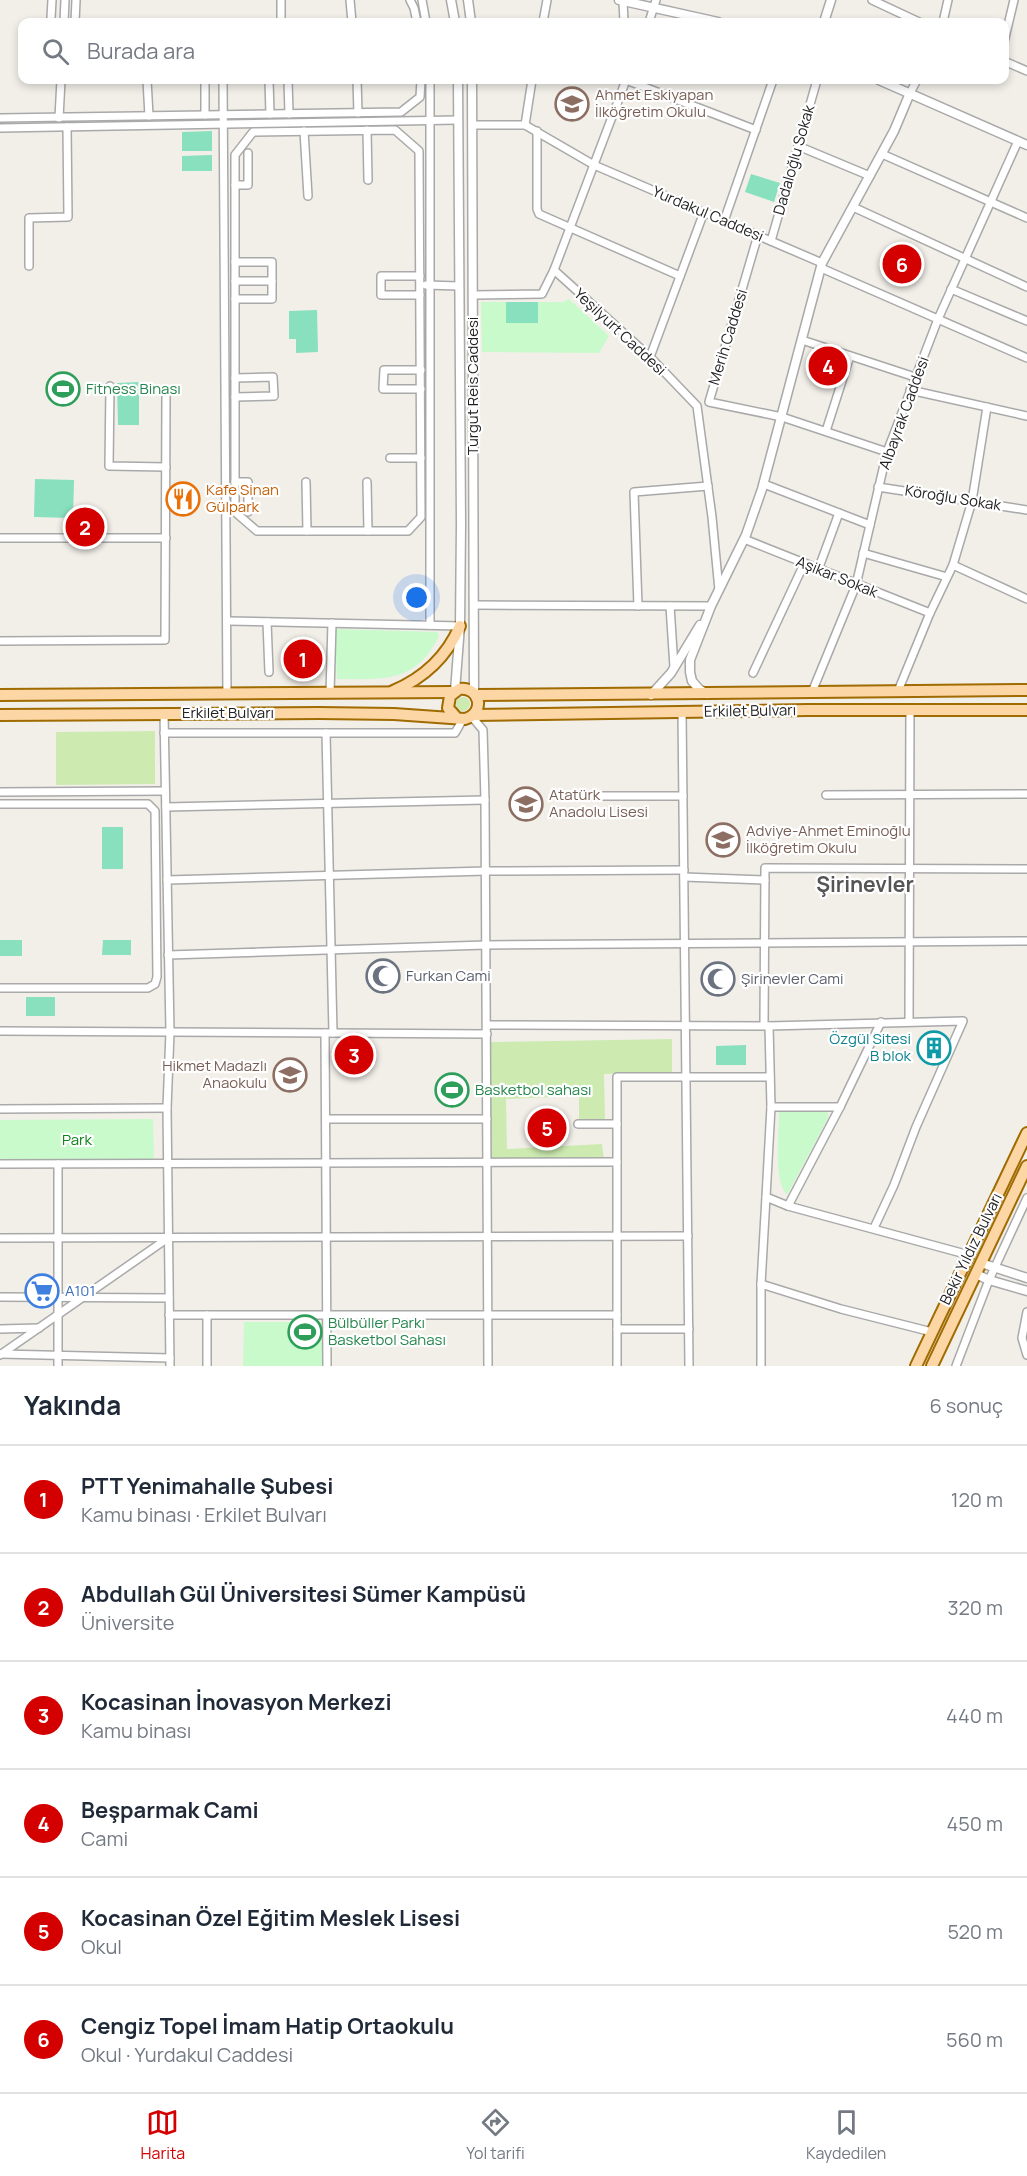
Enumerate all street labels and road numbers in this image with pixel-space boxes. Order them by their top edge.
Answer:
street label: Dadaloğlu Sokak [768,102,819,217]
street label: Yurdakul Caddesi [649,181,767,246]
street label: Yeşilyurt Caddesi [570,283,671,380]
street label: Merih Caddesi [703,286,752,387]
street label: Turgut Reis Caddesi [462,317,483,455]
street label: Albayrak Caddesi [873,354,934,472]
street label: Köroğlu Sokak [904,480,1003,516]
street label: Aşikar Sokak [793,551,882,603]
street label: Erkilet Bulvarı [704,699,796,722]
street label: Erkilet Bulvarı [182,702,274,723]
street label: Bekir Yıldız Bulvarı [934,1189,1007,1308]

